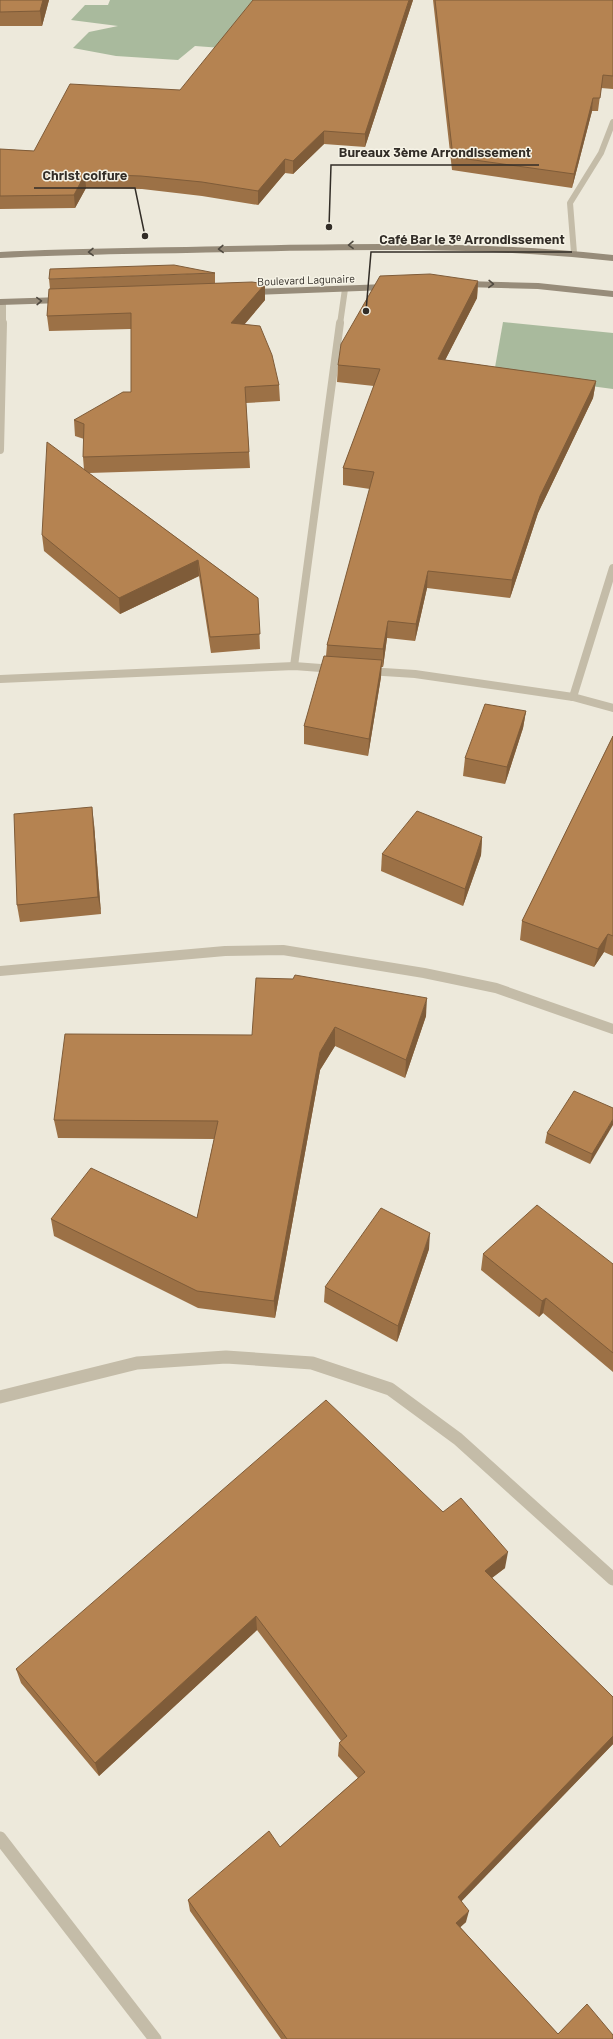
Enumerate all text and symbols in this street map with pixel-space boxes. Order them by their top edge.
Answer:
callout: Bureaux 3ème Arrondissement [331,139,539,165]
text: Bureaux 3ème Arrondissement [339,143,531,160]
callout: Christ coifure [34,162,135,188]
text: Christ coifure [43,166,128,183]
callout: Café Bar le 3ᵉ Arrondissement [371,226,572,252]
text: Café Bar le 3ᵉ Arrondissement [379,230,565,247]
one-way arrow [348,241,354,249]
one-way arrow [218,245,224,253]
one-way arrow [88,248,94,257]
street label: Boulevard Lagunaire [257,271,355,288]
one-way arrow [488,280,494,288]
one-way arrow [36,296,42,305]

